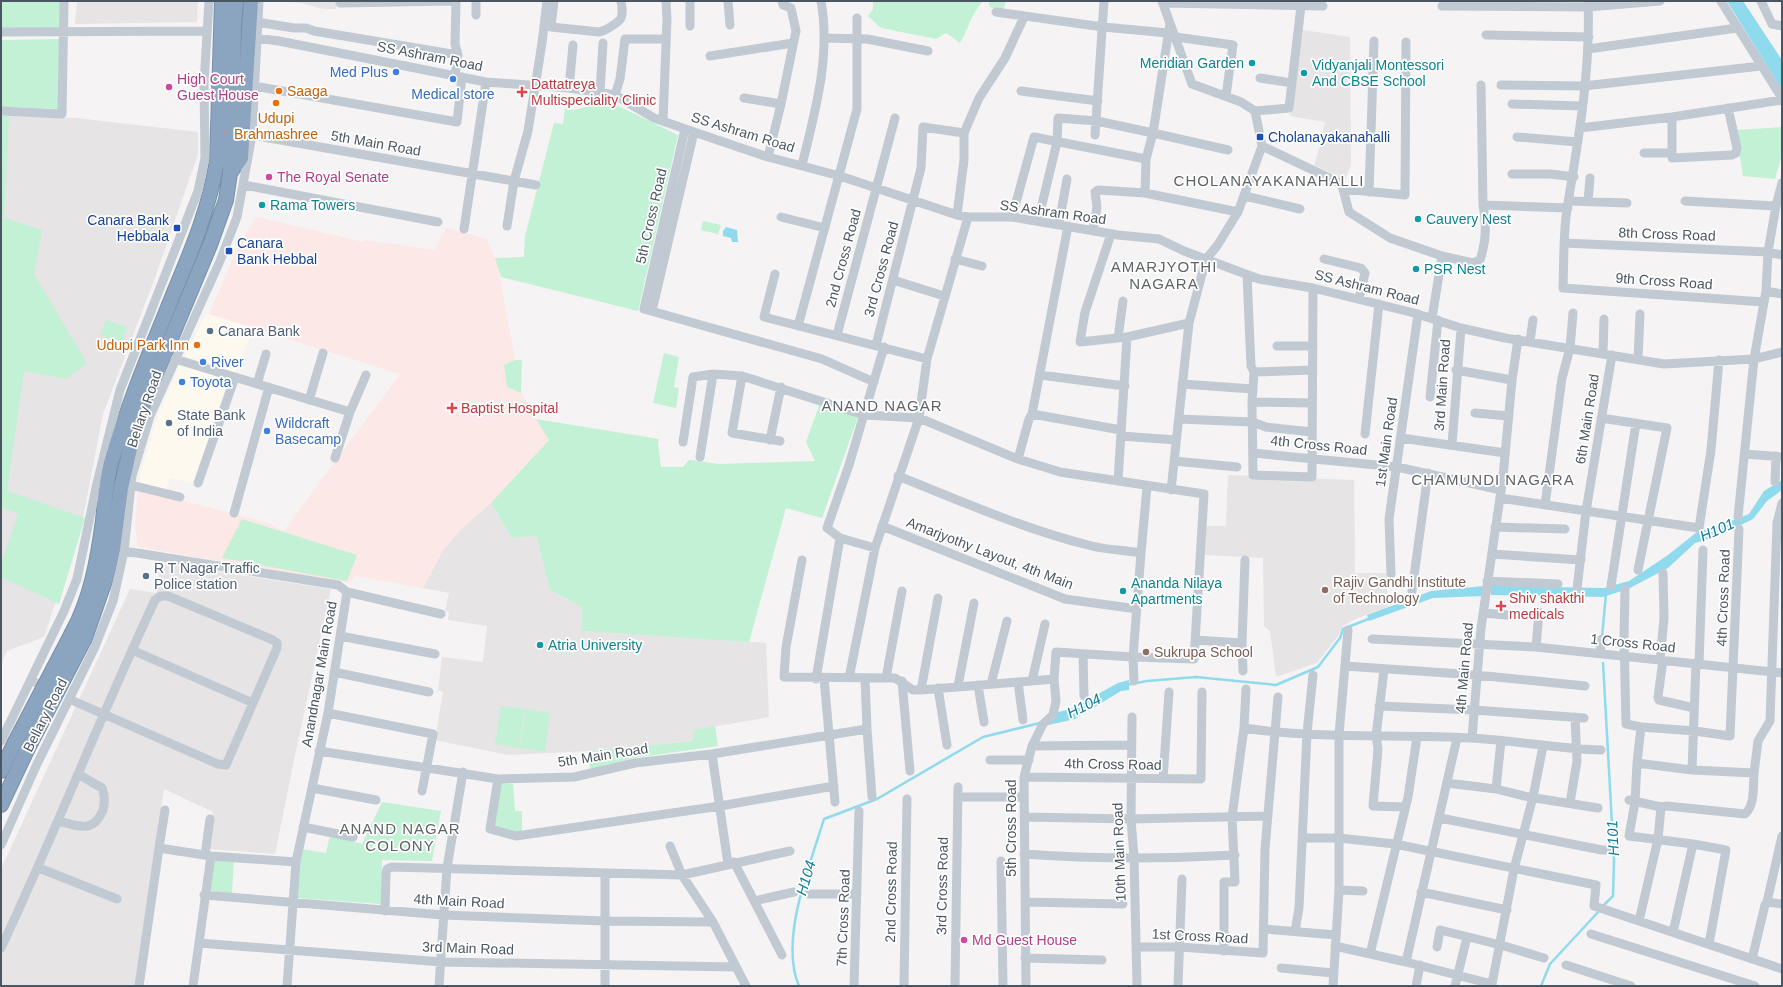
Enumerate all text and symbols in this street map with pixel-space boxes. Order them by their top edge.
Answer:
street label: SS Ashram Road [376,38,484,74]
place label: Meridian Garden [1140,55,1244,71]
place label: Vidyanjali Montessori And CBSE School [1312,57,1444,89]
marker: Meridian Garden [1247,58,1257,68]
place label: Med Plus [330,64,388,80]
marker: Med Plus [391,67,401,77]
marker: Vidyanjali Montessori And CBSE School [1299,68,1309,78]
place label: High Court Guest House [177,71,259,103]
marker: Medical store [448,74,458,84]
place label: Dattatreya Multispeciality Clinic [531,76,656,108]
marker: High Court Guest House [164,82,174,92]
place label: Saaga [287,83,328,99]
marker: Saaga [274,86,284,96]
place label: Medical store [411,86,495,102]
marker: Dattatreya Multispeciality Clinic [516,86,528,98]
marker: Udupi Brahmashree [271,98,281,108]
street label: SS Ashram Road [689,109,797,155]
place label: Udupi Brahmashree [234,110,318,142]
street label: 5th Main Road [330,127,422,159]
place label: Cholanayakanahalli [1268,129,1390,145]
marker: Cholanayakanahalli [1255,132,1265,142]
street label: 5th Cross Road [632,167,670,265]
place label: The Royal Senate [277,169,389,185]
marker: The Royal Senate [264,172,274,182]
district label: CHOLANAYAKANAHALLI [1174,172,1364,189]
place label: Rama Towers [270,197,355,213]
street label: SS Ashram Road [999,197,1107,227]
marker: Rama Towers [257,200,267,210]
street label: 2nd Cross Road [822,207,864,309]
place label: Cauvery Nest [1426,211,1511,227]
place label: Canara Bank Hebbala [87,212,170,244]
marker: Cauvery Nest [1413,214,1423,224]
street label: 3rd Cross Road [861,220,901,318]
marker: Canara Bank Hebbala [172,223,182,233]
street label: 8th Cross Road [1618,224,1716,244]
place label: Canara Bank Hebbal [237,235,317,267]
marker: Canara Bank Hebbal [224,246,234,256]
district label: AMARJYOTHI NAGARA [1111,258,1217,292]
place label: PSR Nest [1424,261,1486,277]
marker: PSR Nest [1411,264,1421,274]
street label: SS Ashram Road [1313,266,1421,308]
street label: 9th Cross Road [1615,270,1713,292]
place label: Canara Bank [218,323,301,339]
marker: Canara Bank [205,326,215,336]
place label: Udupi Park Inn [96,337,189,353]
street label: 3rd Main Road [1431,339,1453,431]
marker: Udupi Park Inn [192,340,202,350]
place label: River [211,354,244,370]
marker: River [198,357,208,367]
street label: Bellary Road [123,369,165,449]
street label: 6th Main Road [1572,373,1602,465]
place label: Toyota [190,374,231,390]
marker: Toyota [177,377,187,387]
street label: 1st Main Road [1372,396,1400,488]
district label: ANAND NAGAR [821,397,943,414]
place label: Baptist Hospital [461,400,558,416]
marker: Baptist Hospital [446,402,458,414]
place label: State Bank of India [177,407,246,439]
place label: Wildcraft Basecamp [275,415,341,447]
marker: State Bank of India [164,418,174,428]
marker: Wildcraft Basecamp [262,426,272,436]
street label: 4th Cross Road [1270,432,1368,458]
district label: CHAMUNDI NAGARA [1411,471,1575,488]
street label: Amarjyothy Layout, 4th Main [904,514,1076,592]
water label: H101 [1697,514,1737,545]
street label: 4th Cross Road [1713,549,1733,647]
place label: R T Nagar Traffic Police station [154,560,260,592]
marker: R T Nagar Traffic Police station [141,571,151,581]
place label: Rajiv Gandhi Institute of Technology [1333,574,1466,606]
place label: Ananda Nilaya Apartments [1131,575,1222,607]
marker: Rajiv Gandhi Institute of Technology [1320,585,1330,595]
marker: Ananda Nilaya Apartments [1118,586,1128,596]
place label: Shiv shakthi medicals [1509,590,1584,622]
street label: Anandnagar Main Road [298,600,340,748]
marker: Shiv shakthi medicals [1496,601,1506,611]
street label: 4th Main Road [1452,622,1476,714]
street label: 1 Cross Road [1590,631,1676,655]
place label: Atria University [548,637,642,653]
marker: Atria University [535,640,545,650]
place label: Sukrupa School [1154,644,1253,660]
marker: Sukrupa School [1141,647,1151,657]
street label: Bellary Road [20,676,70,754]
water label: H104 [1064,690,1104,721]
street label: 5th Main Road [557,740,649,770]
street label: 4th Cross Road [1064,755,1162,773]
street label: 5th Cross Road [1003,779,1019,877]
street label: 10th Main Road [1109,802,1129,902]
district label: ANAND NAGAR COLONY [339,820,461,854]
water label: H101 [1603,820,1622,856]
street label: 3rd Cross Road [933,837,951,935]
street label: 2nd Cross Road [882,841,900,943]
water label: H104 [792,858,819,897]
street label: 7th Cross Road [833,869,853,967]
street label: 4th Main Road [413,891,505,911]
street label: 1st Cross Road [1151,925,1249,947]
place label: Md Guest House [972,932,1077,948]
marker: Md Guest House [959,935,969,945]
street label: 3rd Main Road [422,938,514,958]

